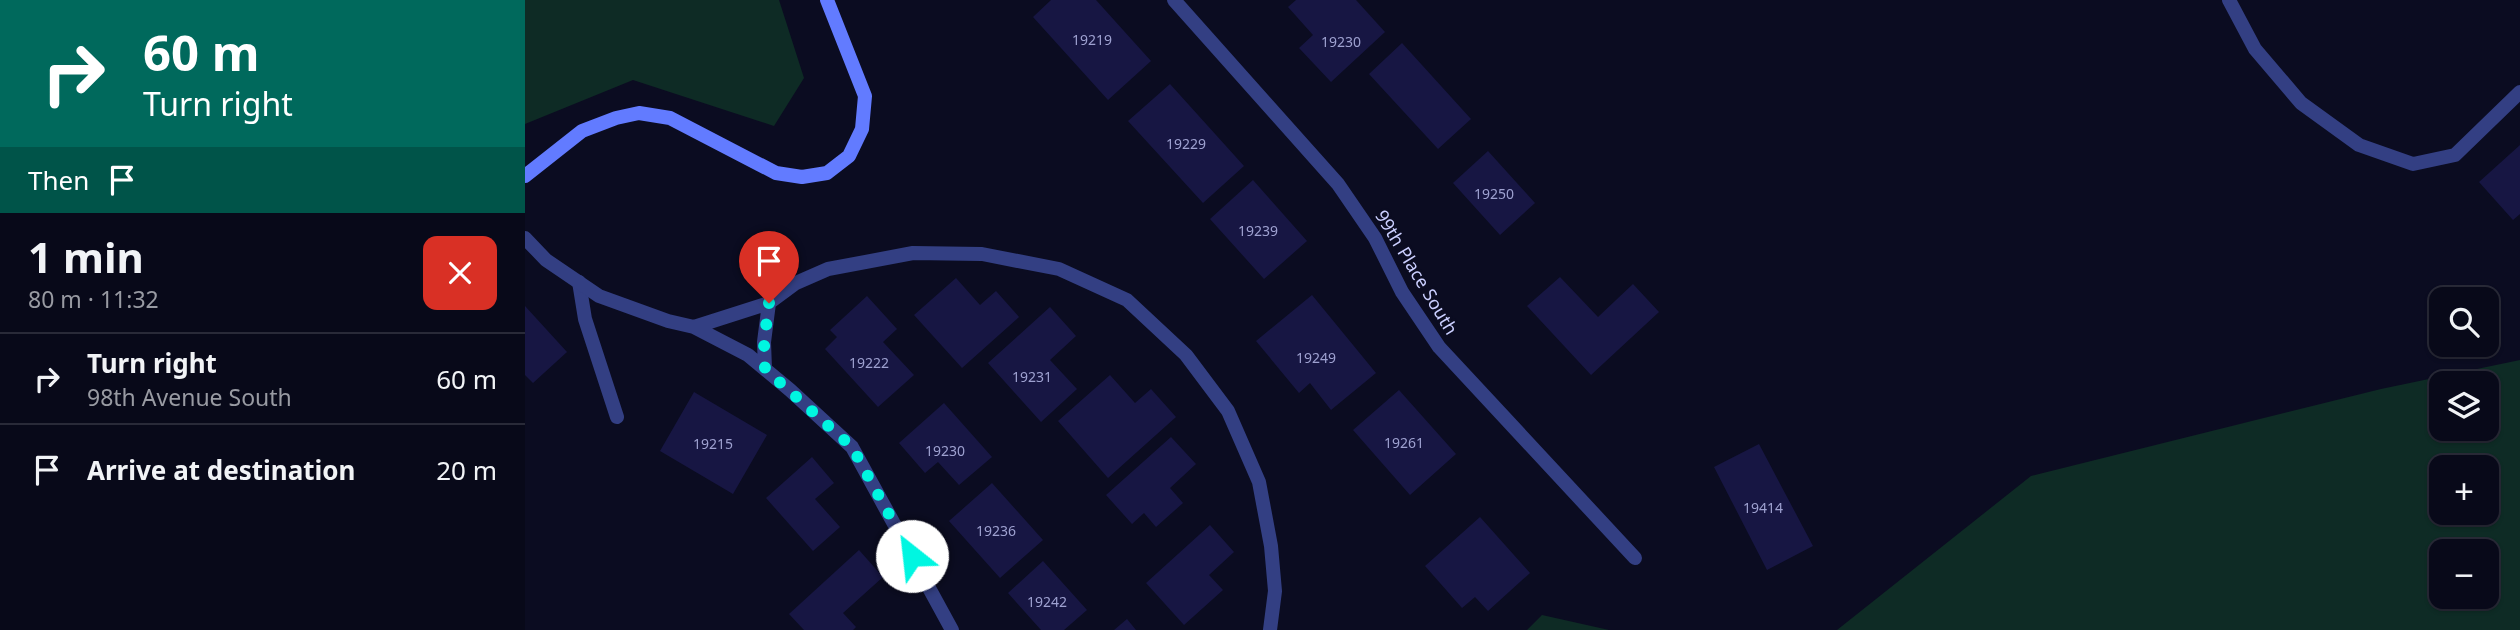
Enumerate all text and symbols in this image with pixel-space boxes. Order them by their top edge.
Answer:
text: 60 m [143,19,260,85]
icon: right [28,28,119,119]
house number: 19219 [1072,30,1112,49]
house number: 19230 [1321,32,1361,51]
text: Turn right [143,82,293,125]
house number: 19229 [1166,134,1206,153]
icon: arrive [103,161,141,199]
text: Then [28,162,89,198]
house number: 19250 [1474,184,1514,203]
street label: 99th Place South [1370,205,1464,339]
house number: 19239 [1238,221,1278,240]
text: 1 min [28,228,144,285]
pin [739,231,799,303]
button: close [423,236,497,310]
icon: arrive [750,242,788,280]
text: 80 m · 11:32 [28,283,159,315]
map controls [2429,287,2499,609]
button: search [2429,287,2499,357]
text: Turn right [87,345,217,381]
house number: 19249 [1296,348,1336,367]
house number: 19222 [849,353,889,372]
icon: right [28,360,66,398]
text: 60 m [436,361,497,397]
house number: 19231 [1012,367,1052,386]
button: layers [2429,371,2499,441]
text: 98th Avenue South [87,381,292,413]
house number: 19261 [1384,433,1424,452]
house number: 19215 [693,434,733,453]
house number: 19230 [925,441,965,460]
icon: arrive [28,451,66,489]
text: Arrive at destination [87,452,356,488]
text: 20 m [436,452,497,488]
button: + [2429,455,2499,525]
house number: 19414 [1743,498,1783,517]
position arrow [875,519,949,593]
house number: 19236 [976,521,1016,540]
button: − [2429,539,2499,609]
house number: 19242 [1027,592,1067,611]

